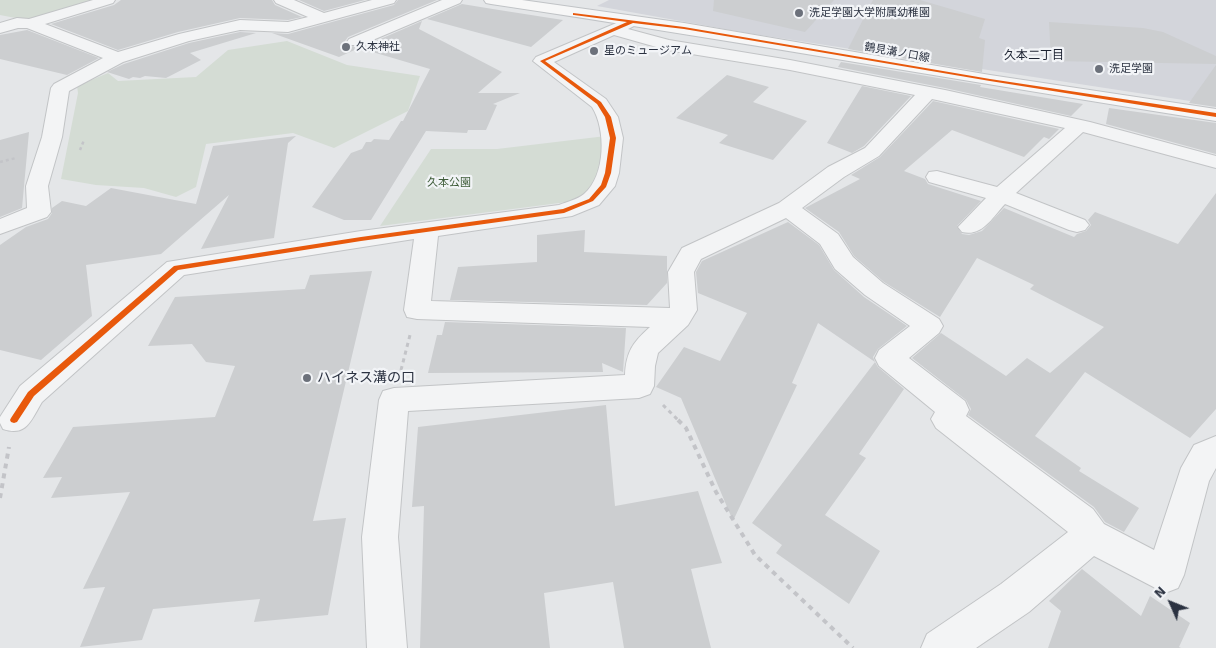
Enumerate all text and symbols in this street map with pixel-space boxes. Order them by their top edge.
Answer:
place label: 洗足学園大学附属幼稚園 [809,6,930,20]
marker: 洗足学園大学附属幼稚園 [793,7,805,19]
place label: 久本神社 [356,40,400,54]
marker: 久本神社 [340,41,352,53]
street label: 鶴見溝ノ口線 [863,41,931,65]
place label: 星のミュージアム [604,44,692,58]
marker: 星のミュージアム [588,45,600,57]
district label: 久本二丁目 [1004,49,1064,63]
place label: 洗足学園 [1109,62,1153,76]
marker: 洗足学園 [1093,63,1105,75]
park label: 久本公園 [427,176,471,190]
place label: ハイネス溝の口 [317,370,415,386]
marker: ハイネス溝の口 [301,372,313,384]
north arrow [1146,578,1196,628]
text: N [1150,583,1169,602]

